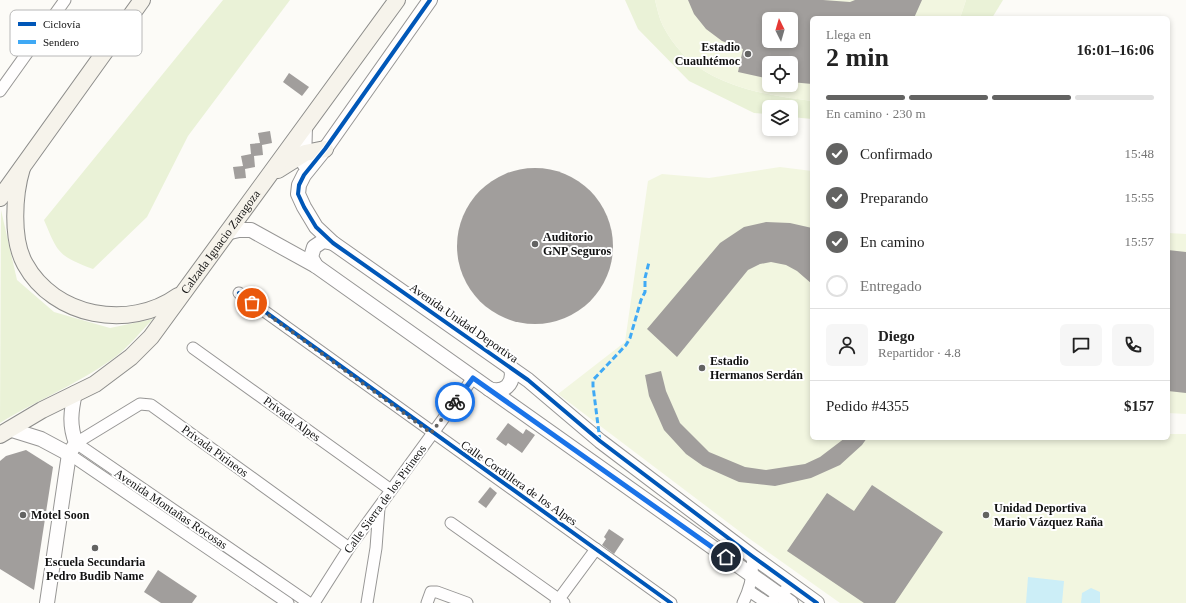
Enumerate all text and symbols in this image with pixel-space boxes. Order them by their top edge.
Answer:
legend [10,10,142,56]
north arrow [762,12,798,48]
map controls [762,12,798,136]
text: Ciclovía [43,18,80,30]
text: Llega en [826,27,871,42]
text: Sendero [43,36,80,48]
place label: Estadio Cuauhtémoc [675,40,741,68]
text: 16:01–16:06 [1077,42,1154,58]
text: 2 min [826,43,889,72]
marker: Estadio Cuauhtémoc [743,49,753,59]
button: locate [762,56,798,92]
button: layers [762,100,798,136]
text: En camino · 230 m [826,106,926,121]
icon: check [826,143,848,165]
text: Confirmado [860,146,933,162]
text: 15:48 [1124,146,1154,161]
street label: Calzada Ignacio Zaragoza [178,187,263,297]
icon: check [826,187,848,209]
text: Preparando [860,190,928,206]
text: 15:55 [1124,190,1154,205]
place label: Auditorio GNP Seguros [543,230,611,258]
icon: check [826,231,848,253]
text: En camino [860,234,925,250]
text: 15:57 [1124,234,1154,249]
marker: Auditorio GNP Seguros [530,239,540,249]
text: Entregado [860,278,922,294]
street label: Avenida Unidad Deportiva [407,280,521,366]
pin [235,286,269,320]
icon: bag [241,292,263,314]
button: person [826,324,868,366]
button: chat [1060,324,1102,366]
button: phone [1112,324,1154,366]
text: Diego [878,328,915,344]
text: Repartidor · 4.8 [878,345,961,360]
place label: Estadio Hermanos Serdán [710,354,803,382]
marker: Estadio Hermanos Serdán [697,363,707,373]
courier [435,382,475,422]
icon: bike [444,391,466,413]
street label: Privada Alpes [261,394,323,445]
text: Pedido #4355 [826,398,909,414]
text: $157 [1124,398,1154,414]
street label: Privada Pirineos [179,422,251,480]
street label: Calle Cordillera de los Alpes [458,438,580,529]
street label: Calle Sierra de los Pirineos [341,442,429,556]
street label: Avenida Montañas Rocosas [112,466,230,552]
place label: Unidad Deportiva Mario Vázquez Raña [994,501,1103,529]
place label: Motel Soon [31,508,90,522]
marker: Motel Soon [18,510,28,520]
marker: Unidad Deportiva Mario Vázquez Raña [981,510,991,520]
pin [709,540,743,574]
marker: Escuela Secundaria Pedro Budib Name [90,543,100,553]
icon: home [715,546,737,568]
place label: Escuela Secundaria Pedro Budib Name [45,555,145,583]

